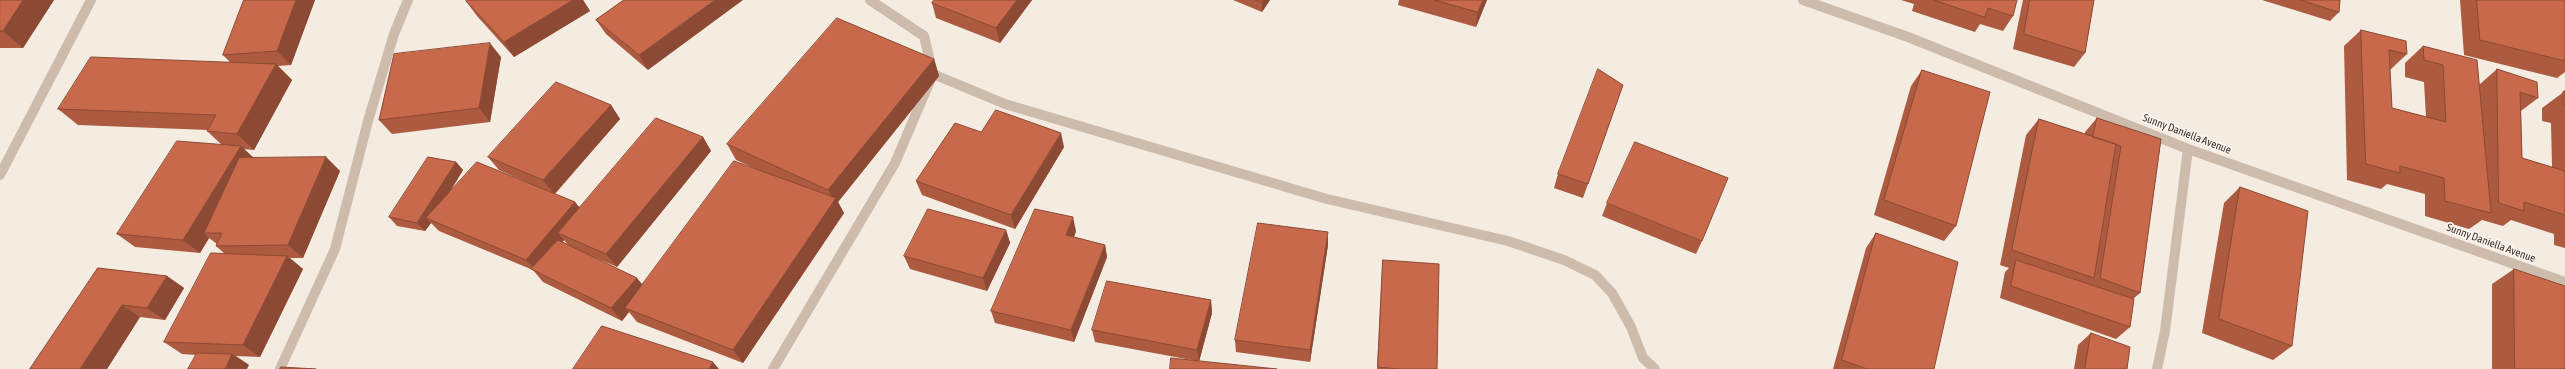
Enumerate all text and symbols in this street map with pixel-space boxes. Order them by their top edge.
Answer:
street label: Sunny Daniella Avenue [2141,111,2233,157]
street label: Sunny Daniella Avenue [2445,221,2537,265]

